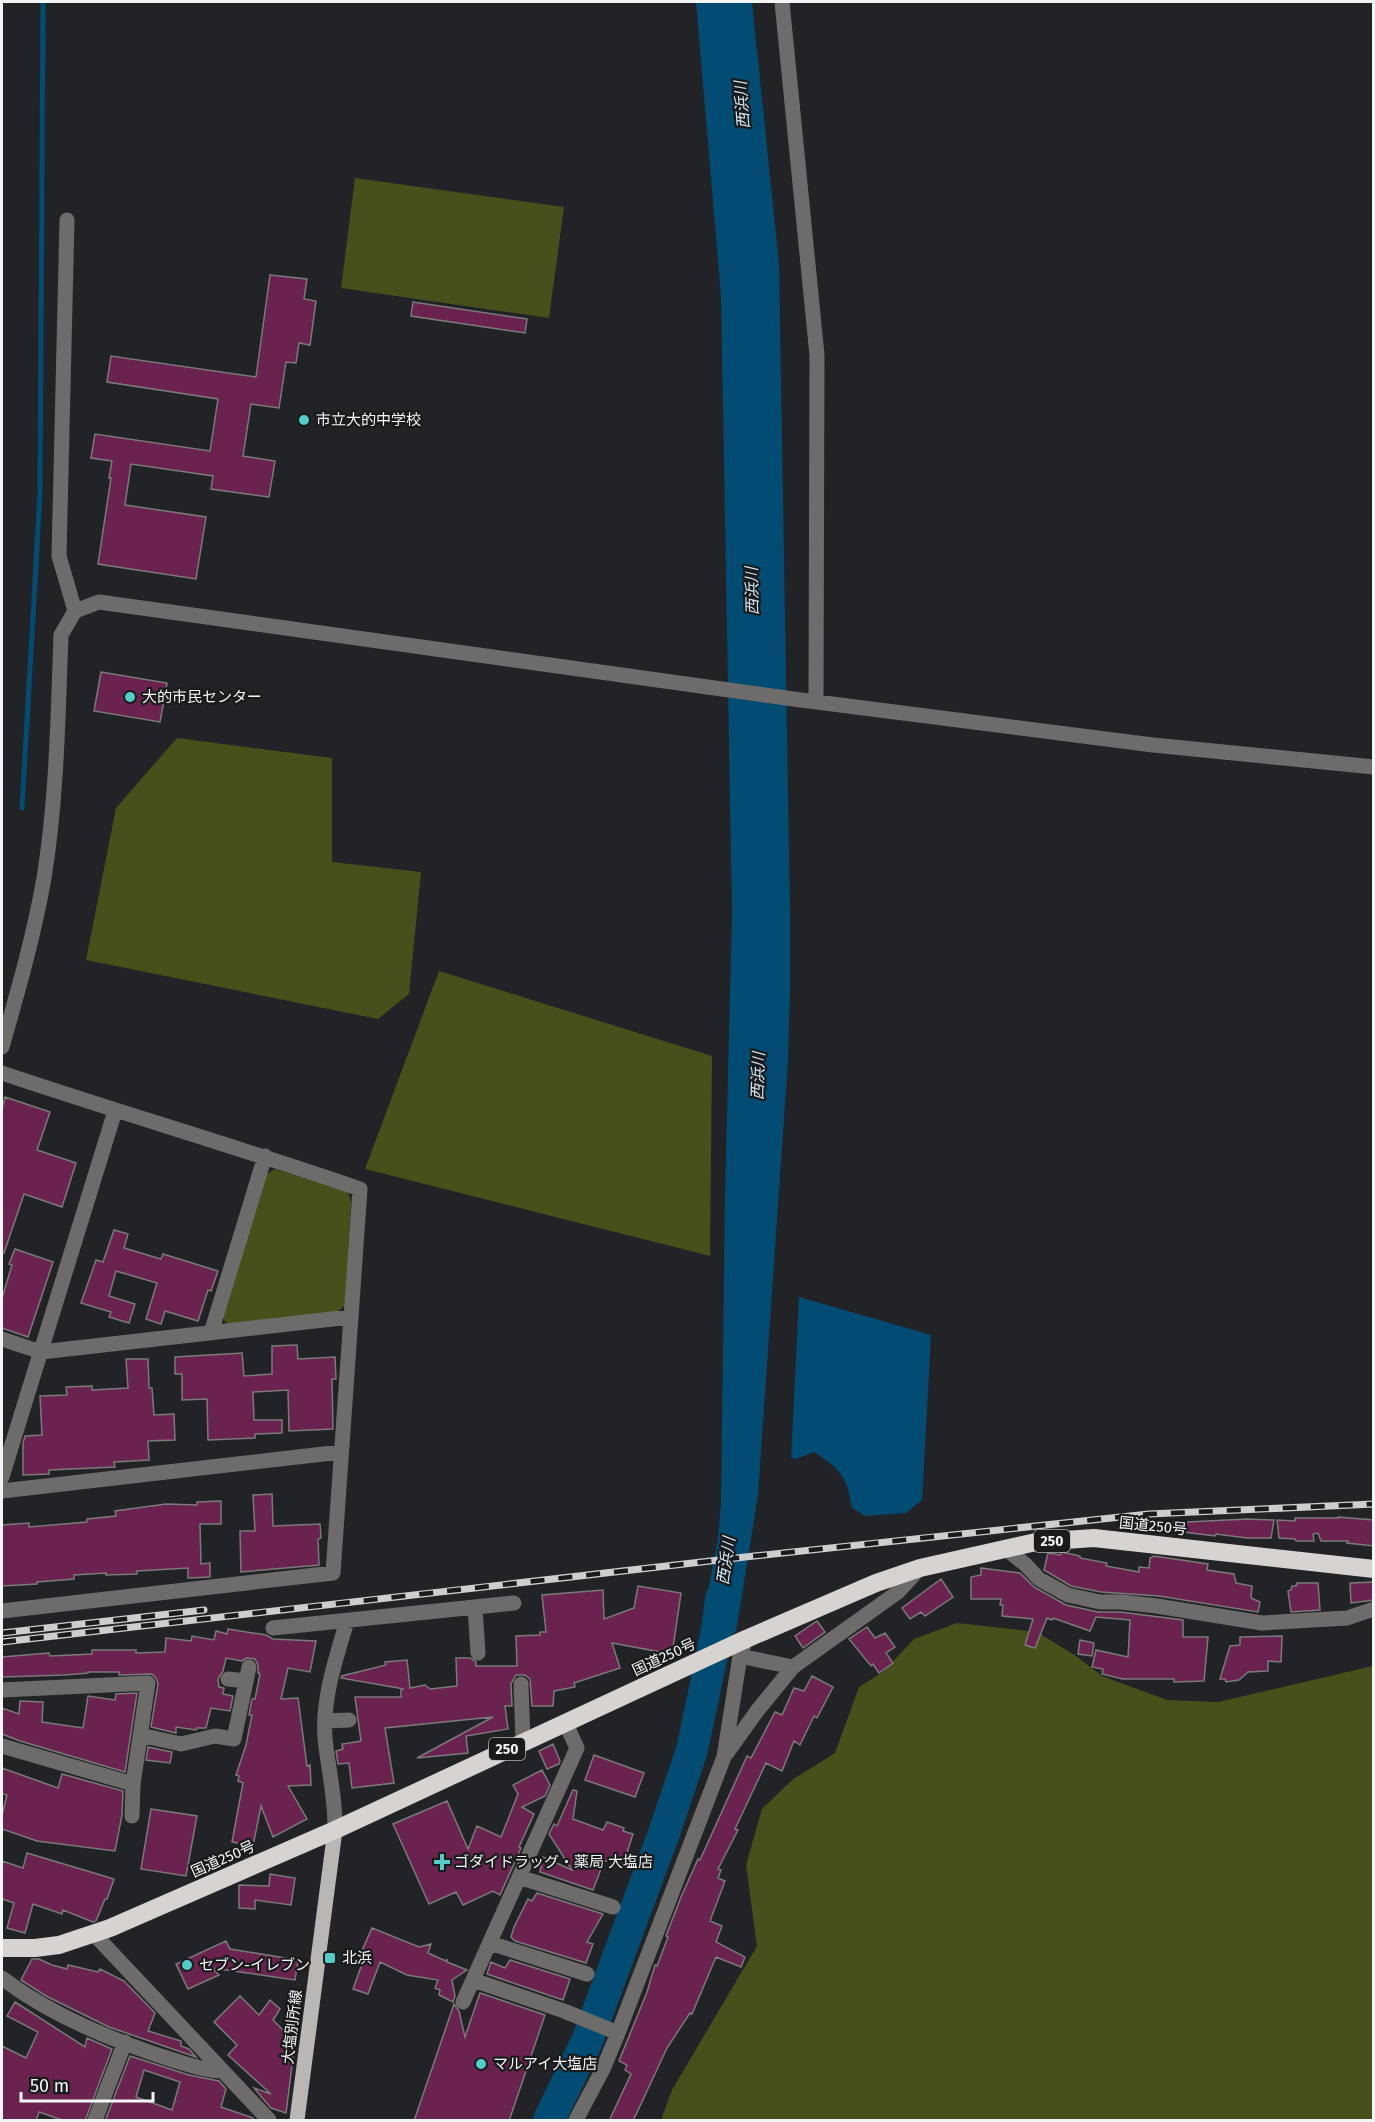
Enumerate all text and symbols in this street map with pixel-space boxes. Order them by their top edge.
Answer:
water label: 西浜川 [731,78,753,130]
place label: 市立大的中学校 [316,411,421,429]
marker: 市立大的中学校 [297,413,311,427]
water label: 西浜川 [742,565,762,615]
place label: 大的市民センター [142,688,262,706]
marker: 大的市民センター [123,690,137,704]
water label: 西浜川 [748,1050,768,1100]
street label: 国道250号 [1118,1513,1188,1539]
road number: 250 [1034,1530,1070,1552]
water label: 西浜川 [713,1534,739,1586]
street label: 国道250号 [629,1634,699,1680]
road number: 250 [489,1738,525,1760]
street label: 国道250号 [188,1837,258,1881]
place label: ゴダイドラッグ・薬局 大塩店 [454,1853,653,1871]
marker: ゴダイドラッグ・薬局 大塩店 [435,1855,449,1869]
place label: 北浜 [342,1949,372,1967]
marker: 北浜 [323,1951,337,1965]
place label: セブン-イレブン [199,1956,310,1974]
marker: セブン-イレブン [180,1958,194,1972]
street label: 大塩別所線 [278,1989,306,2065]
place label: マルアイ大塩店 [493,2055,597,2073]
marker: マルアイ大塩店 [474,2057,488,2071]
scale bar [21,2065,153,2103]
text: 50 m [30,2075,69,2097]

